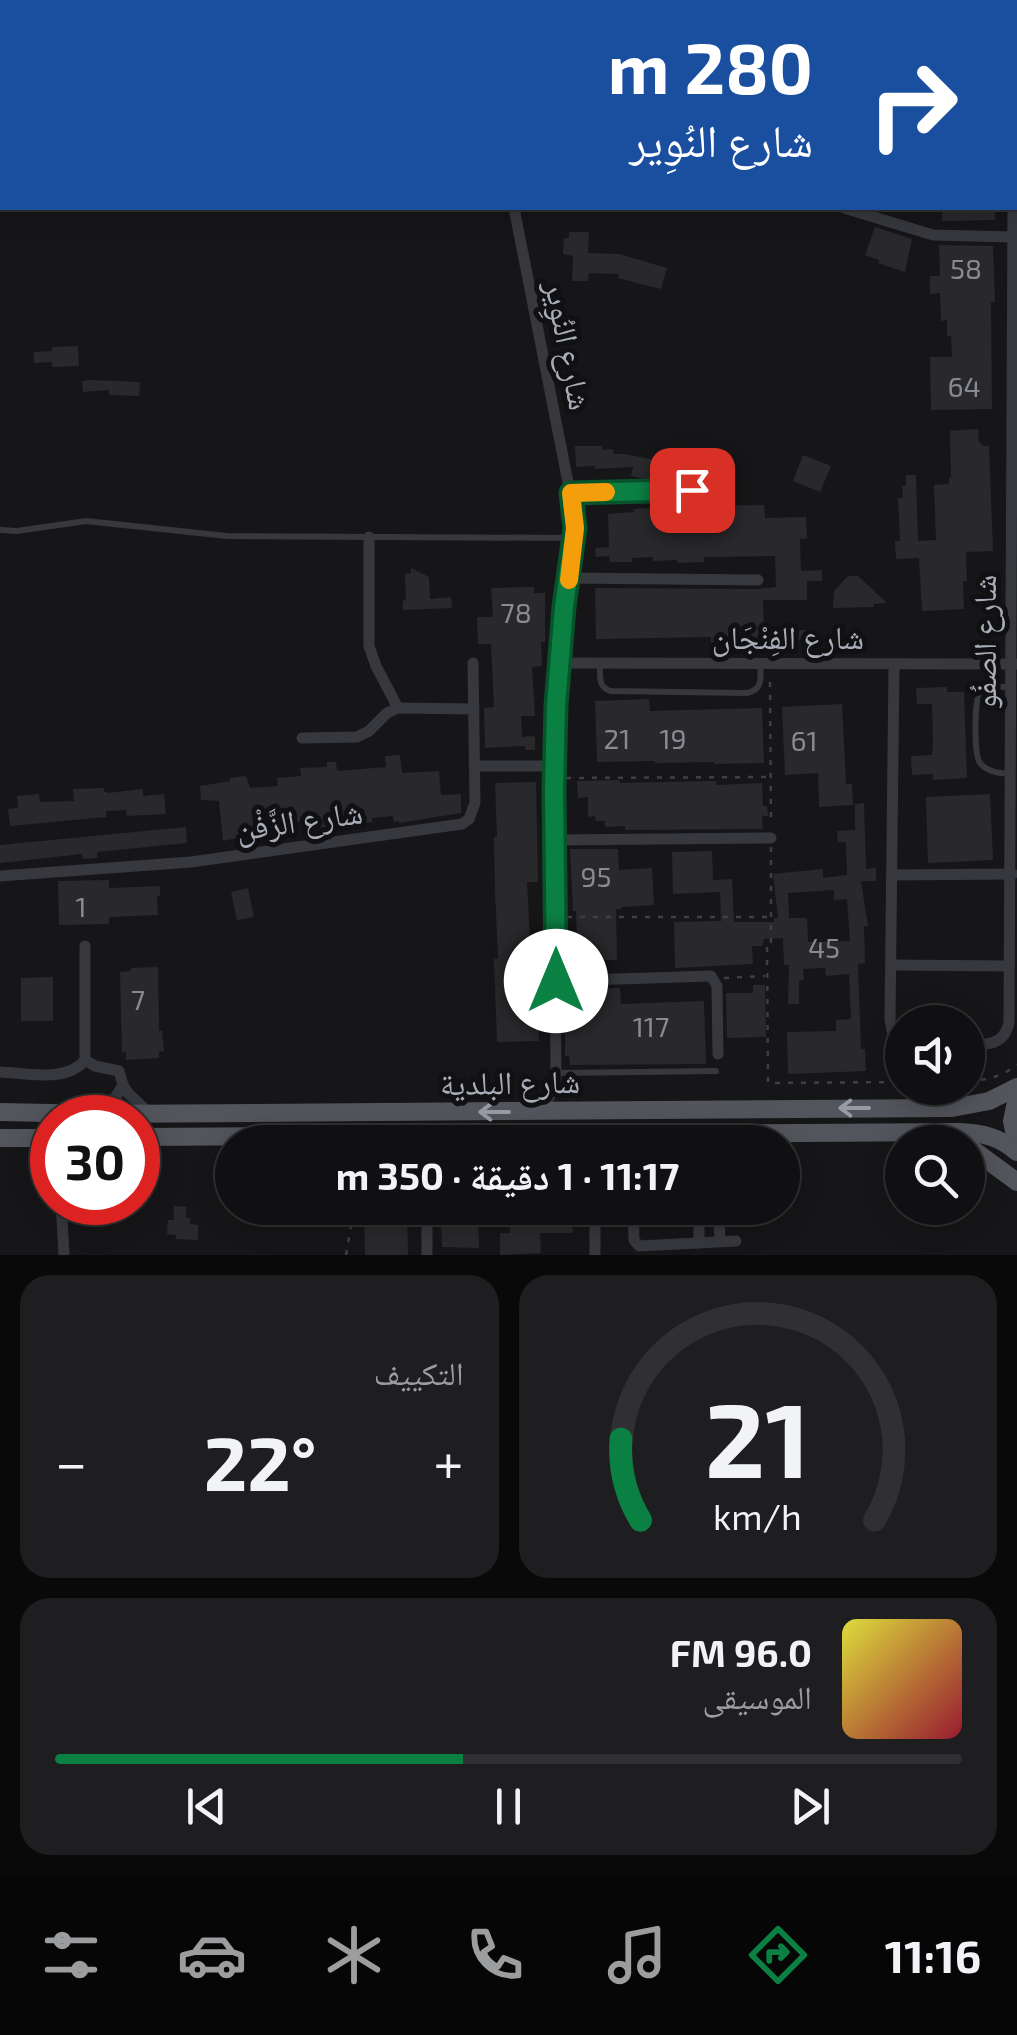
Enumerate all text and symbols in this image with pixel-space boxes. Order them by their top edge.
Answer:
text: 280 m [608,24,813,108]
icon: right [848,40,978,170]
text: شارع النُوِير [629,112,813,166]
house number: 58 [950,251,982,285]
street label: شارع النُوِير [532,276,601,414]
house number: 64 [947,369,981,403]
pin [650,448,735,533]
icon: arrive [665,463,720,518]
street label: شارع الصفُو [964,575,1005,709]
house number: 78 [500,595,532,629]
street label: شارع الفِنْجَان [712,617,864,658]
house number: 21 [604,721,630,755]
house number: 19 [659,721,687,755]
house number: 61 [790,723,818,757]
street label: شارع الزَّفْن [233,791,365,850]
house number: 95 [580,859,612,893]
house number: 1 [75,889,87,923]
position arrow [504,929,608,1033]
house number: 45 [808,930,840,964]
house number: 7 [131,982,145,1016]
map controls [885,1005,985,1225]
button: sound [885,1005,985,1105]
house number: 117 [633,1009,669,1043]
street label: شارع البلدية [440,1061,580,1104]
speed limit sign: 30 [30,1095,160,1225]
one-way arrow [838,1099,870,1118]
one-way arrow [478,1102,510,1122]
button: search [885,1125,985,1225]
text: 11:17 · 1 دقيقة · 350 m [336,1152,679,1198]
text: التكييف [374,1353,464,1391]
text: 21 [705,1374,810,1499]
text: 22° [204,1416,317,1506]
text: − [55,1428,87,1494]
text: + [433,1428,463,1494]
text: km/h [713,1494,802,1537]
text: 96.0 FM [670,1629,812,1675]
text: الموسيقى [702,1677,812,1715]
icon: previous [179,1779,234,1834]
icon: pause [481,1779,536,1834]
icon: next [783,1779,838,1834]
icon: filters [36,1920,106,1990]
icon: car [177,1920,247,1990]
icon: climate [319,1920,389,1990]
icon: phone [460,1920,530,1990]
icon: music [602,1920,672,1990]
icon: directions [743,1920,813,1990]
text: 11:16 [885,1928,981,1982]

